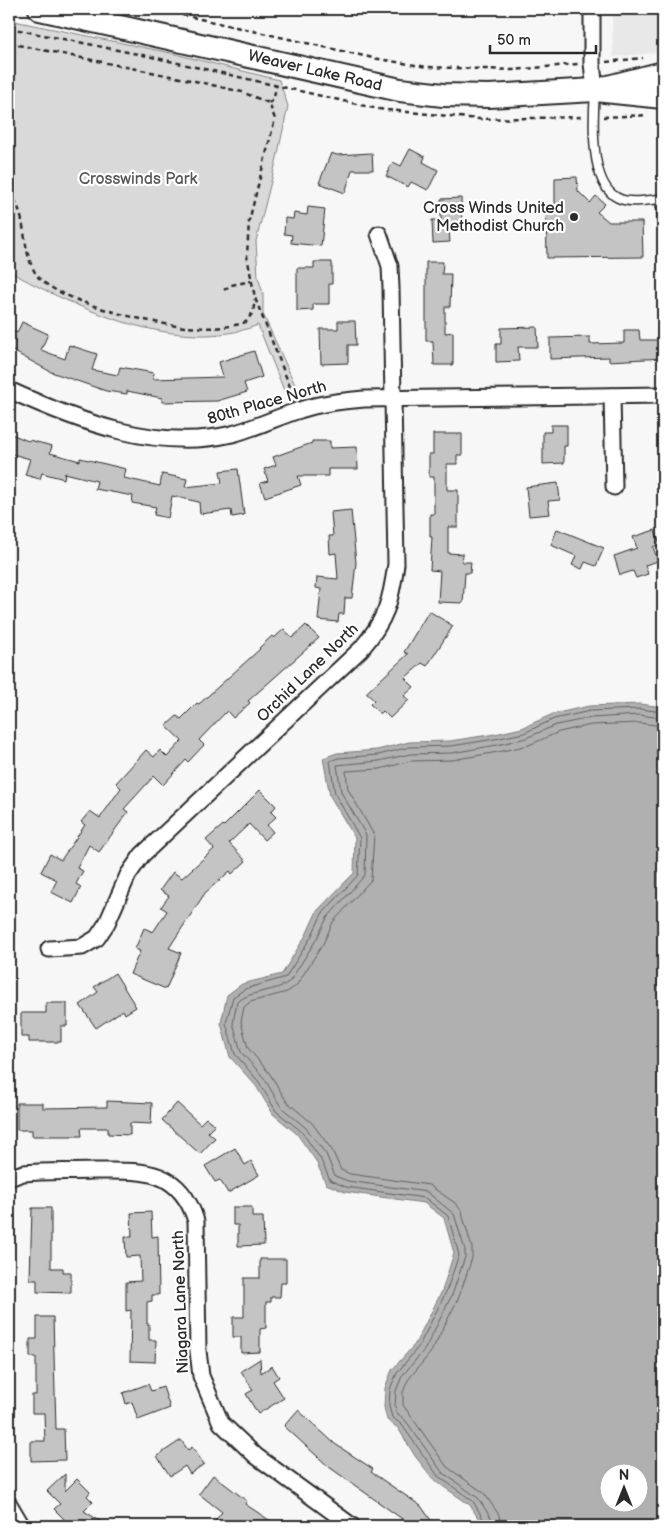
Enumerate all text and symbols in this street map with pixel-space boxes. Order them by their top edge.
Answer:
scale bar [490,22,596,54]
text: 50 m [497,31,531,50]
street label: Weaver Lake Road [246,46,384,96]
park label: Crosswinds Park [79,170,198,189]
place label: Cross Winds United Methodist Church [423,199,564,236]
marker: Cross Winds United Methodist Church [568,211,580,223]
street label: 80th Place North [205,377,329,429]
street label: Orchid Lane North [253,620,363,726]
street label: Niagara Lane North [169,1230,193,1374]
north arrow [600,1462,650,1512]
text: N [619,1467,629,1484]

